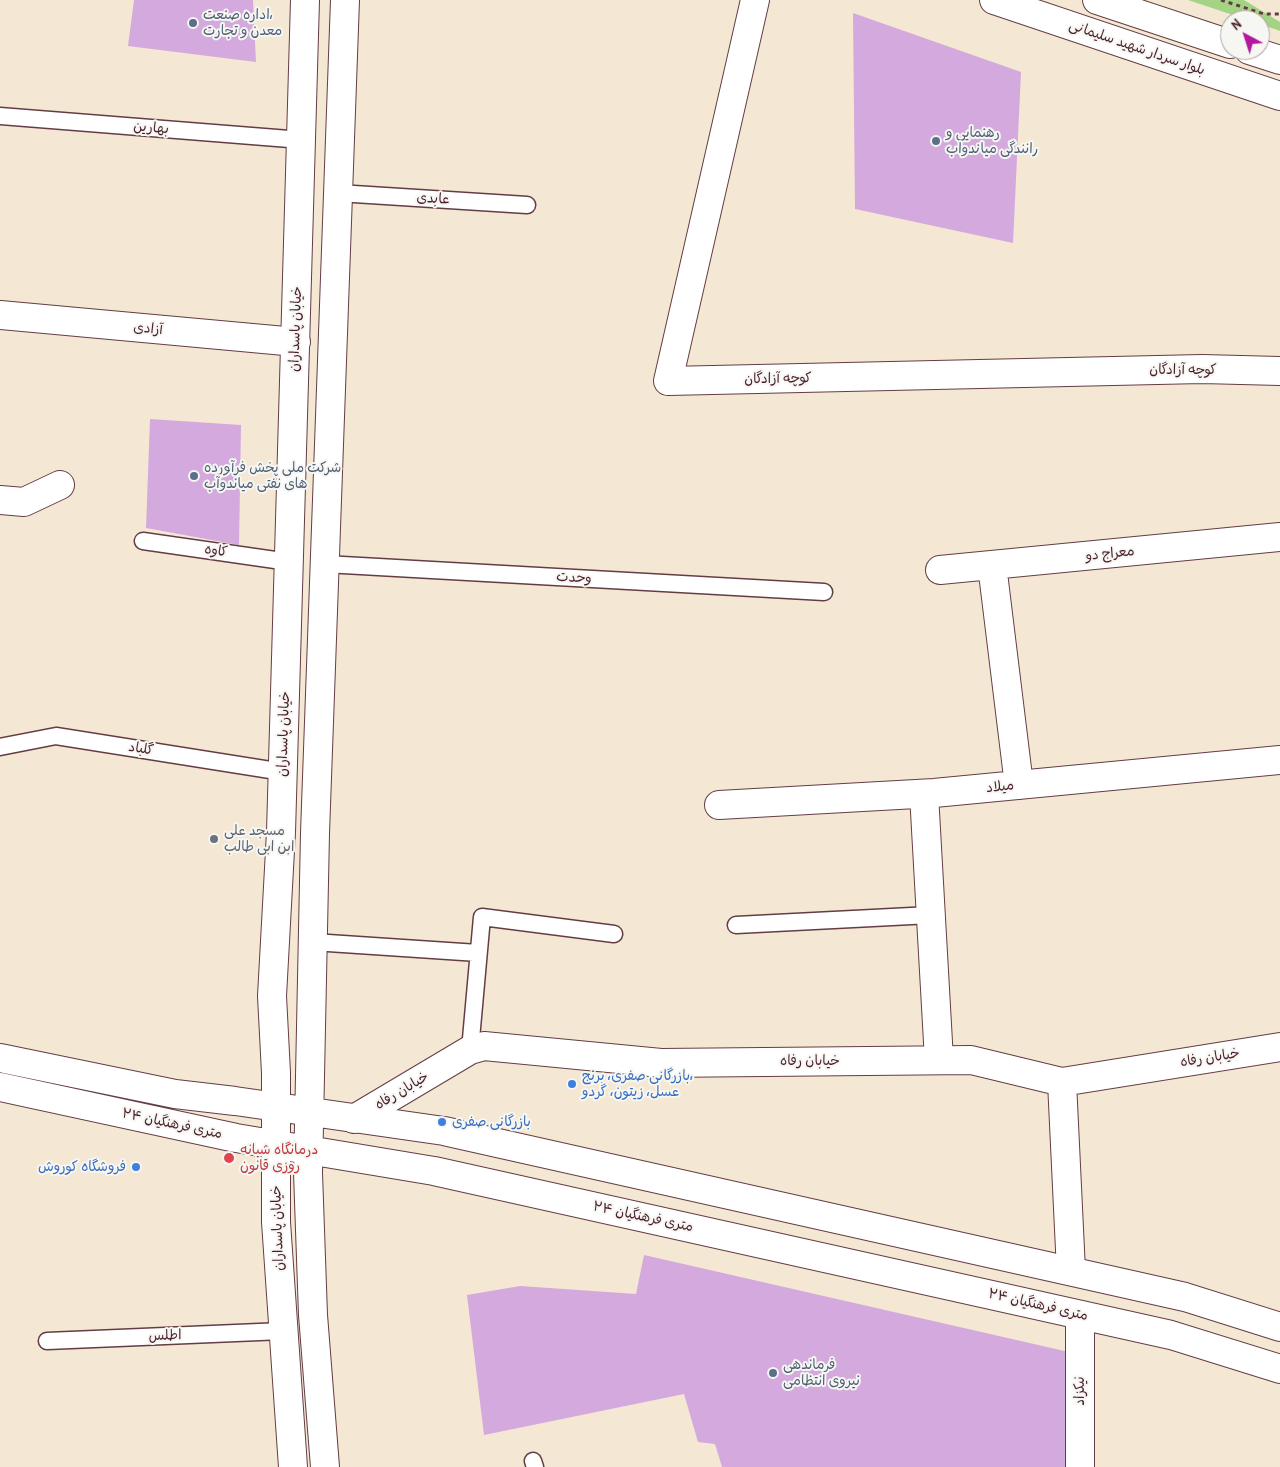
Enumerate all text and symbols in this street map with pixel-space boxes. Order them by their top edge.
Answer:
place label: اداره صنعت، معدن و تجارت [203,7,282,40]
north arrow [1220,10,1270,60]
text: N [1227,14,1245,34]
marker: اداره صنعت، معدن و تجارت [187,17,199,29]
street label: بلوار سردار شهید سلیمانی [1067,17,1207,79]
street label: بهارین [132,118,170,138]
place label: رهنمایی و رانندگی میاندواب [946,125,1038,158]
marker: رهنمایی و رانندگی میاندواب [930,135,942,147]
street label: عابدی [416,189,450,209]
street label: خیابان پاسداران [286,286,306,372]
street label: آزادی [133,319,163,339]
street label: کوچه آزادگان [1149,362,1217,378]
street label: کوچه آزادگان [744,370,812,388]
place label: شرکت ملی پخش فرآورده های نفتی میاندوآب [204,460,341,492]
marker: شرکت ملی پخش فرآورده های نفتی میاندوآب [188,470,200,482]
street label: کاوه [203,541,229,561]
street label: معراج دو [1085,543,1135,565]
street label: وحدت [556,569,592,587]
street label: خیابان پاسداران [274,691,294,777]
street label: گلباد [127,739,155,759]
street label: میلاد [985,777,1015,797]
place label: مسجد علی ابن ابی طالب [224,823,294,856]
marker: مسجد علی ابن ابی طالب [208,833,220,845]
street label: خیابان رفاه [1179,1045,1241,1071]
street label: خیابان رفاه [780,1053,840,1069]
street label: خیابان رفاه [372,1068,432,1114]
place label: بازرگانی صفری، برنج، عسل، زیتون، گردو [582,1068,693,1100]
marker: بازرگانی صفری، برنج، عسل، زیتون، گردو [566,1078,578,1090]
street label: ۲۴ متری فرهنگیان [120,1105,224,1143]
place label: بازرگانی صفری [452,1114,531,1130]
marker: بازرگانی صفری [436,1116,448,1128]
place label: درمانگاه شبانه روزی قانون [240,1142,318,1174]
marker: درمانگاه شبانه روزی قانون [222,1151,236,1165]
place label: فروشگاه کوروش [38,1159,126,1175]
marker: فروشگاه کوروش [130,1161,142,1173]
street label: خیابان پاسداران [268,1185,288,1271]
street label: ۲۴ متری فرهنگیان [591,1198,695,1236]
street label: ۲۴ متری فرهنگیان [986,1285,1090,1325]
street label: اطلس [148,1327,182,1345]
place label: فرماندهی نیروی انتظامی [783,1357,860,1390]
marker: فرماندهی نیروی انتظامی [767,1367,779,1379]
street label: نیکزاد [1072,1376,1088,1406]

